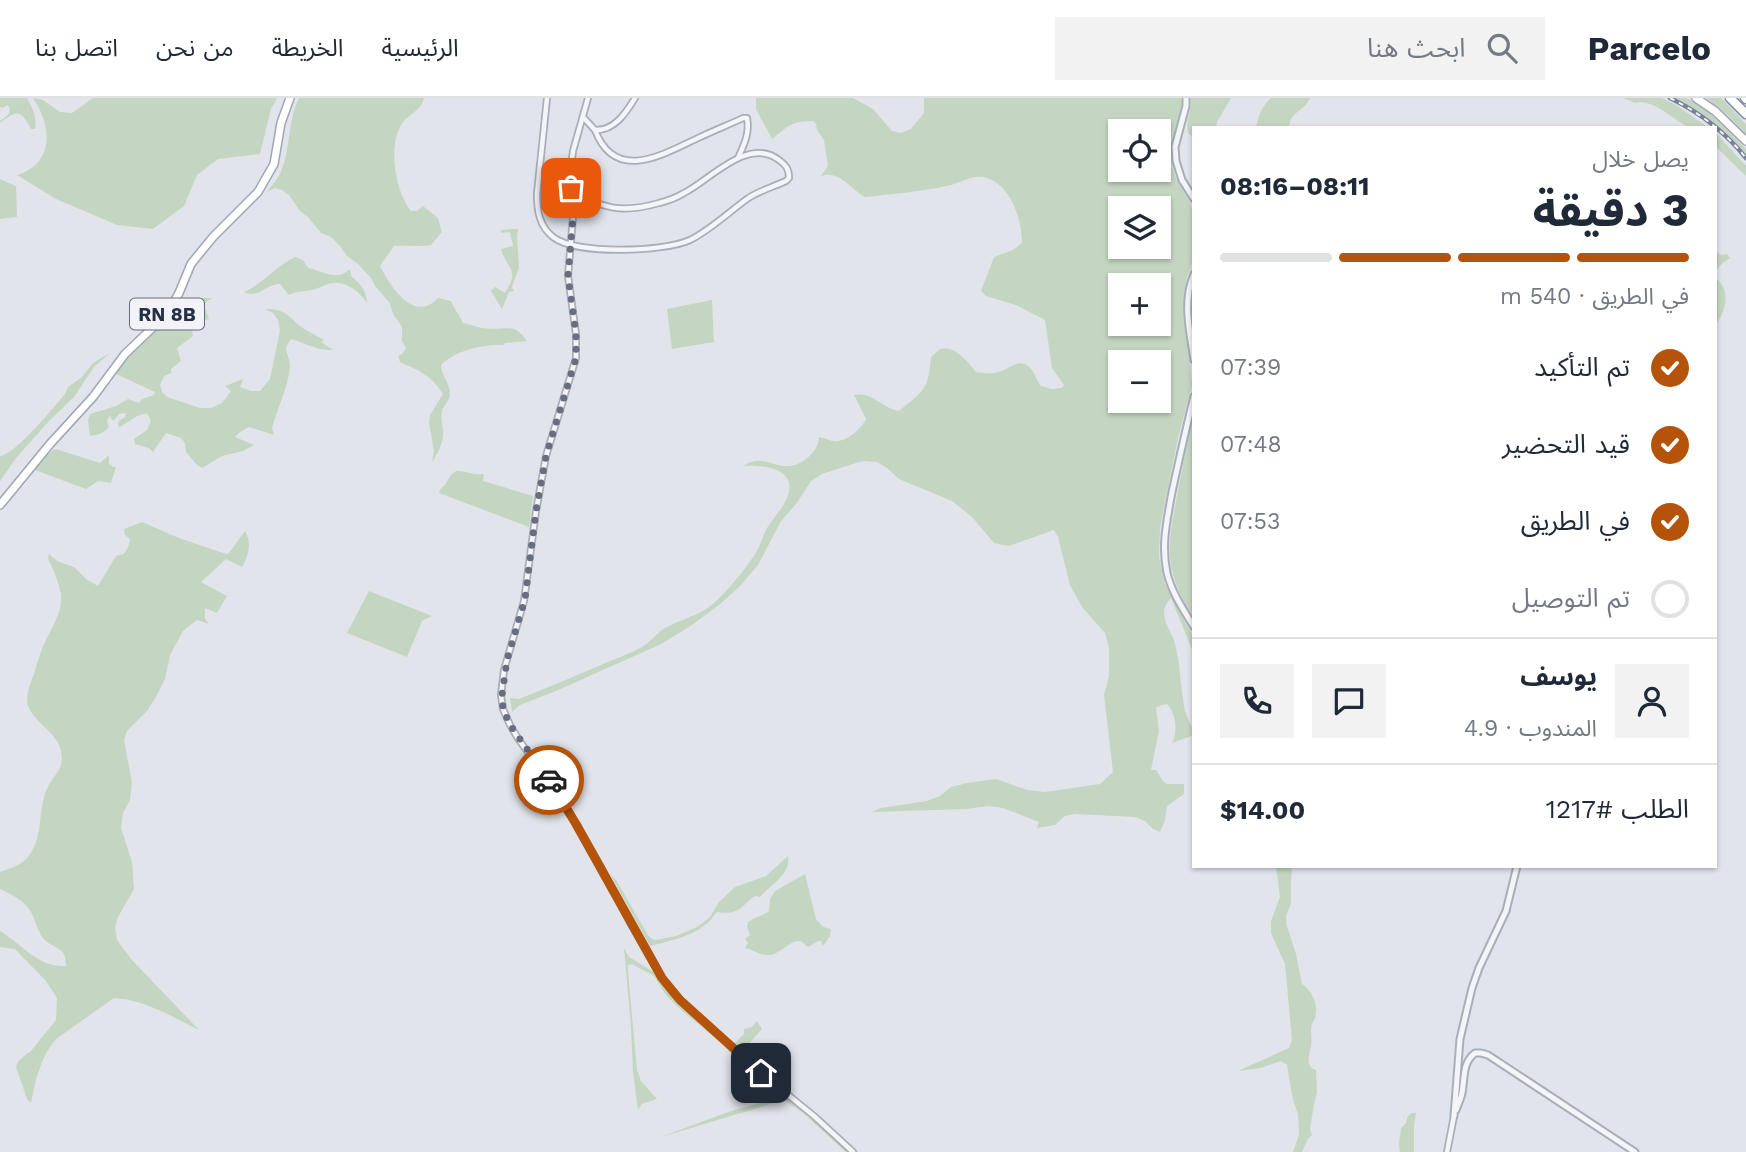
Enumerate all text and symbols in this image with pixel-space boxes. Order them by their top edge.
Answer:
search box [1055,17,1545,80]
icon: search [1483,29,1521,67]
text: Parcelo [1587,29,1711,68]
text: ابحث هنا [1367,33,1465,63]
text: اتصل بنا [35,34,118,62]
text: من نحن [156,34,234,62]
text: الخريطة [272,34,344,62]
text: الرئيسية [382,34,459,62]
map controls [1108,119,1171,413]
button: locate [1108,119,1171,182]
text: يصل خلال [1592,146,1689,173]
pin [541,158,601,218]
icon: bag [552,169,590,207]
text: 08:11–08:16 [1220,171,1369,201]
text: 3 دقيقة [1533,183,1689,237]
button: layers [1108,196,1171,259]
button: + [1108,273,1171,336]
text: في الطريق · 540 m [1500,283,1689,310]
road number: RN 8B [130,298,204,330]
icon: check [1651,349,1689,387]
button: − [1108,350,1171,413]
text: تم التأكيد [1534,352,1630,382]
text: 07:39 [1220,354,1281,381]
icon: check [1651,426,1689,464]
text: قيد التحضير [1502,429,1630,459]
text: 07:48 [1220,431,1282,458]
icon: check [1651,503,1689,541]
text: في الطريق [1521,506,1630,536]
text: 07:53 [1220,508,1280,535]
text: تم التوصيل [1512,583,1630,613]
text: يوسف [1520,661,1597,691]
button: phone [1220,664,1294,738]
button: chat [1312,664,1386,738]
button: person [1615,664,1689,738]
text: المندوب · 4.9 [1464,715,1597,742]
courier [514,745,584,815]
icon: car [530,761,568,799]
text: الطلب #1217 [1546,794,1689,824]
text: $14.00 [1220,795,1305,825]
pin [731,1043,791,1103]
icon: home [742,1054,780,1092]

